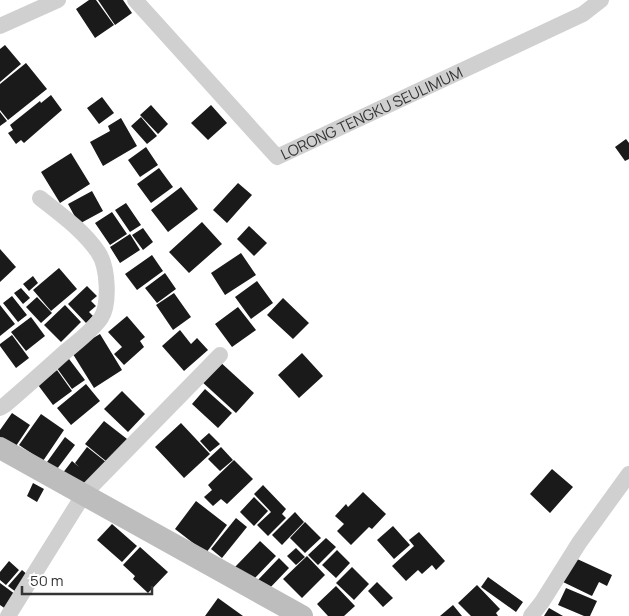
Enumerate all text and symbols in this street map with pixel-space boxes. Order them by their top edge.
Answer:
street label: LORONG TENGKU SEULIMUM [277,61,466,164]
scale bar [22,564,152,596]
text: 50 m [30,570,64,591]

